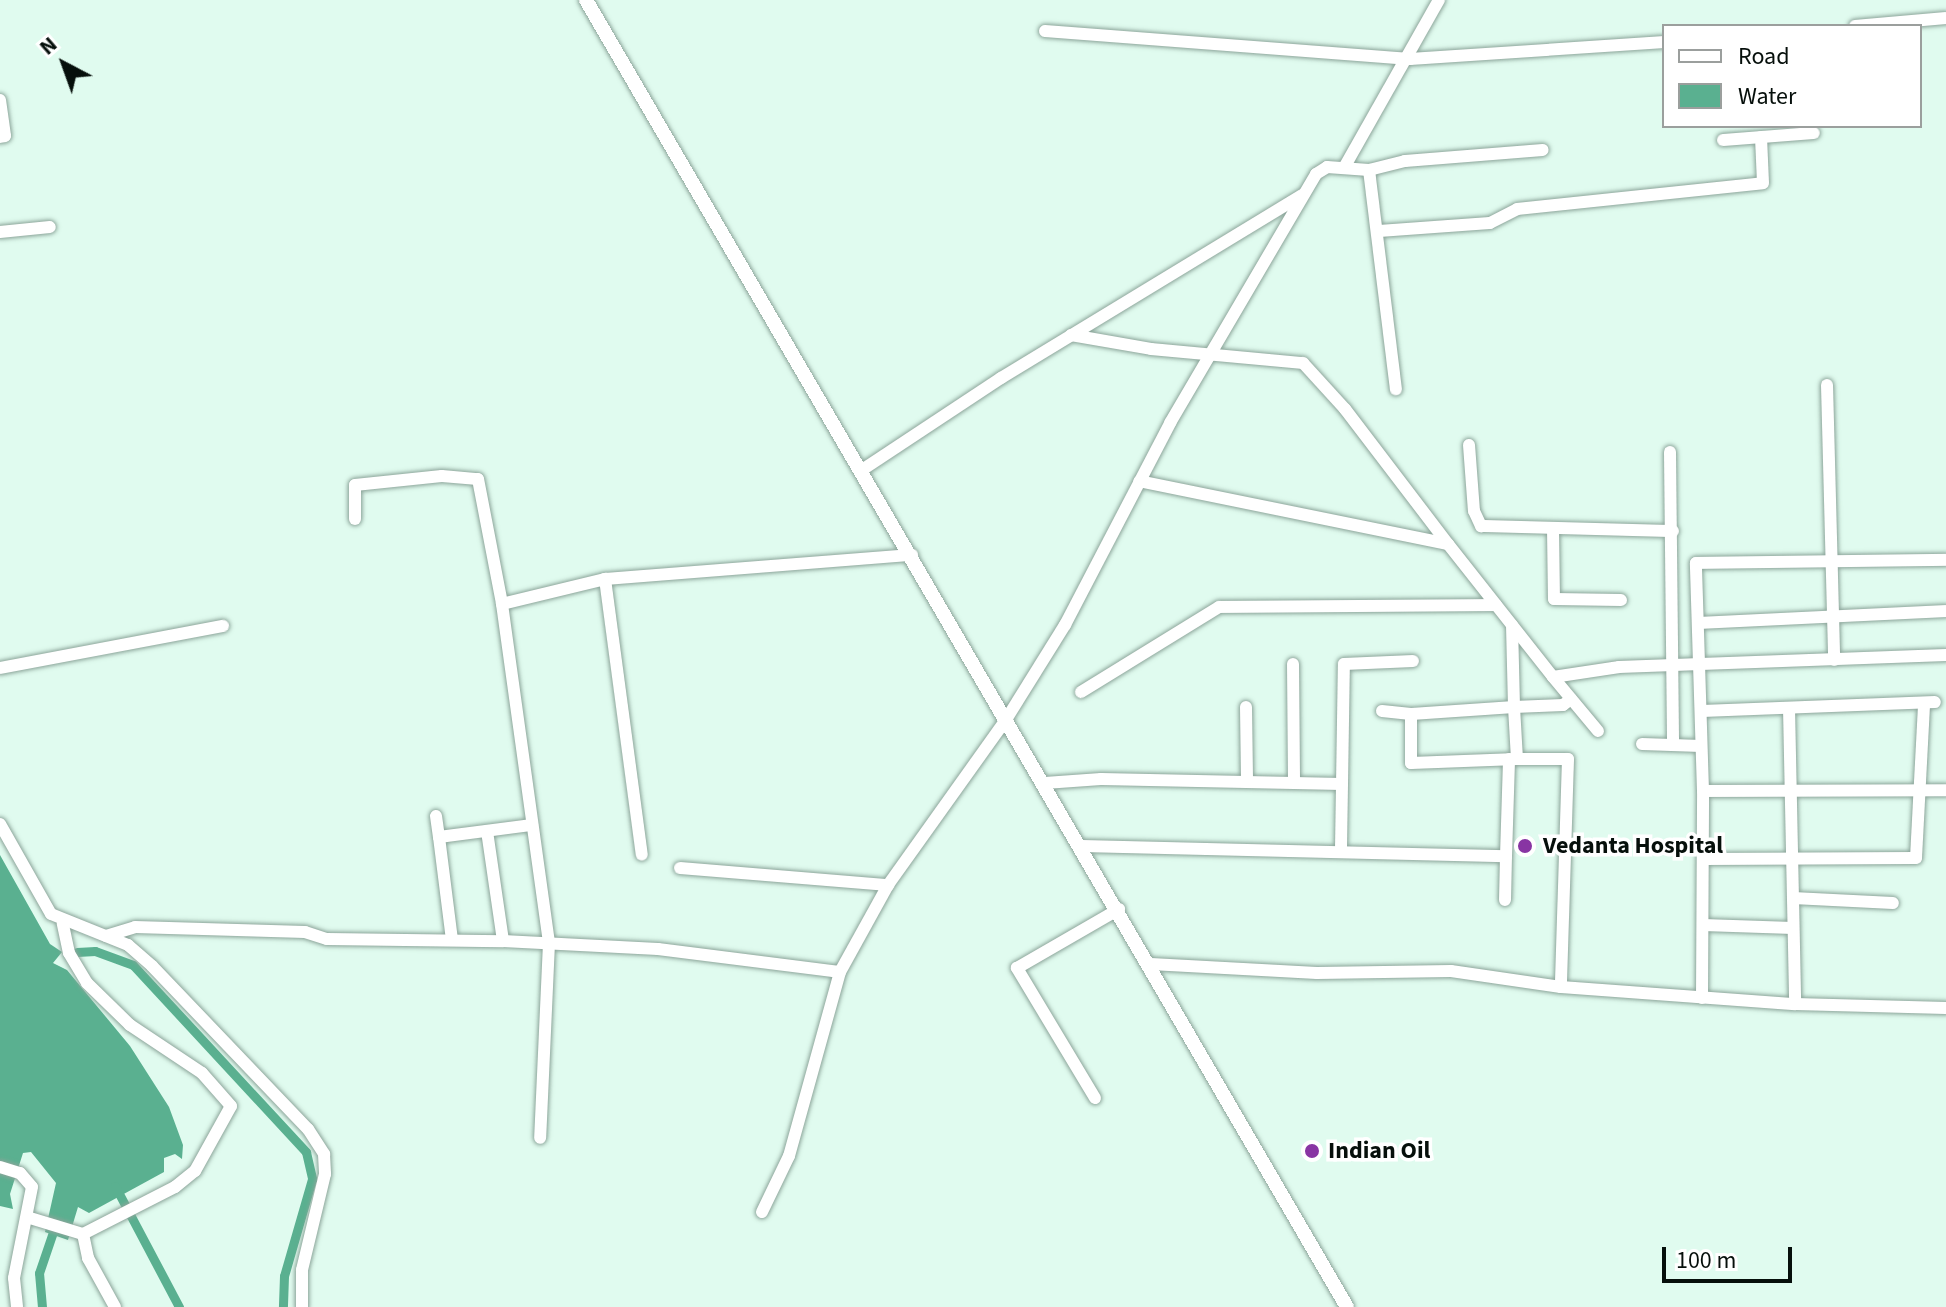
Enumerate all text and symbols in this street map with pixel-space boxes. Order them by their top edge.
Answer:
north arrow [24,24,104,104]
legend [1662,24,1922,128]
text: N [32,29,64,63]
text: Road [1738,39,1790,74]
text: Water [1738,79,1796,114]
place label: Vedanta Hospital [1543,832,1723,860]
marker: Vedanta Hospital [1514,835,1536,857]
place label: Indian Oil [1328,1137,1430,1165]
marker: Indian Oil [1303,1142,1321,1160]
scale bar [1666,1231,1796,1281]
text: 100 m [1676,1243,1736,1278]

